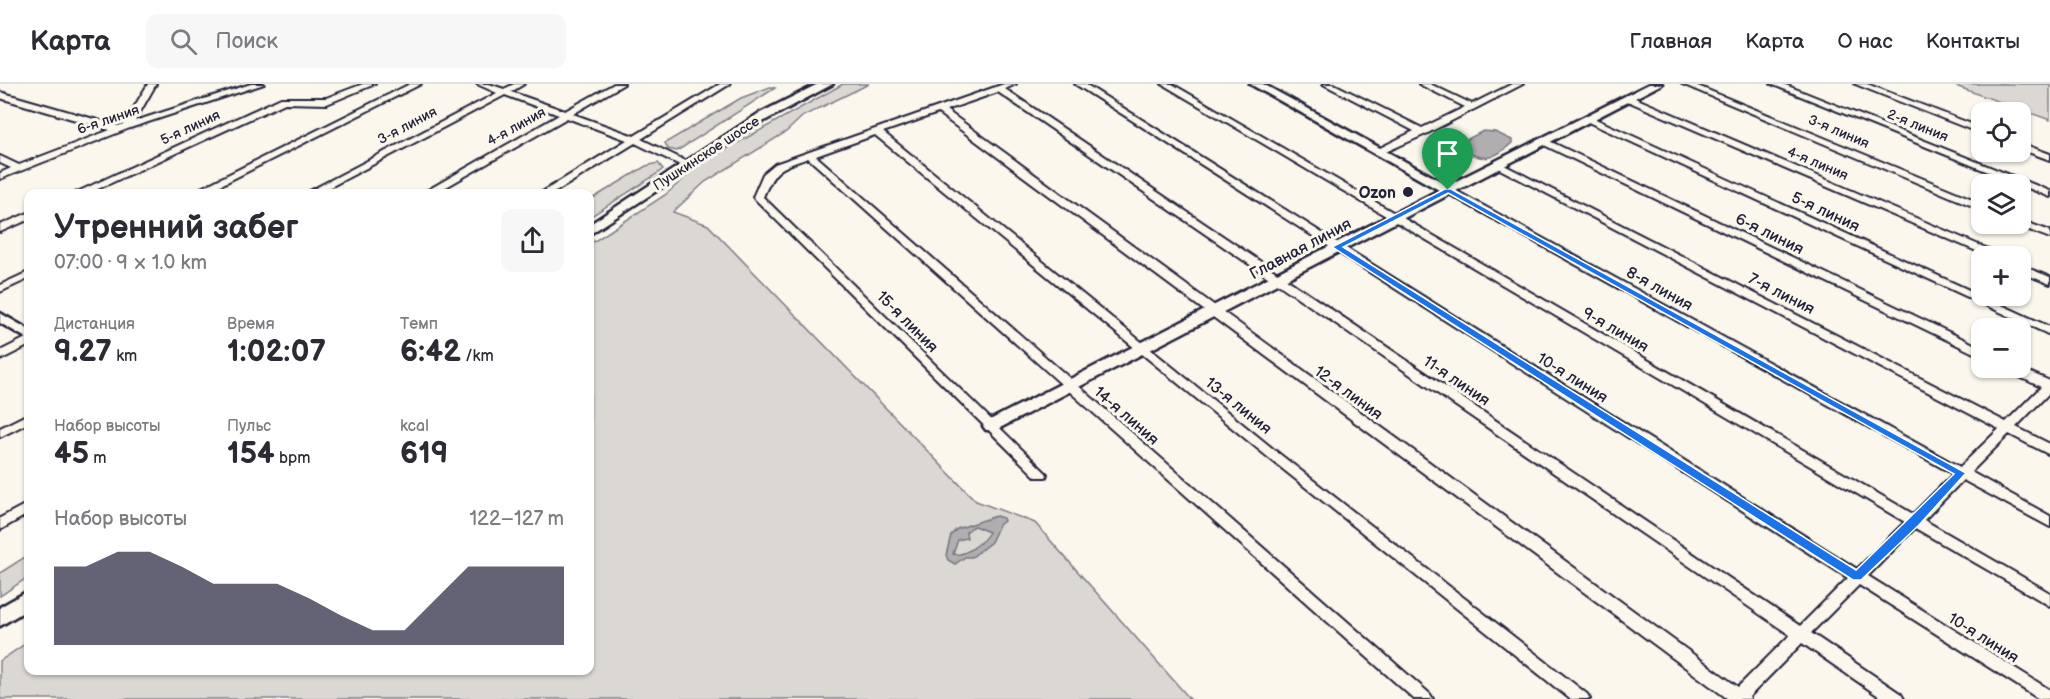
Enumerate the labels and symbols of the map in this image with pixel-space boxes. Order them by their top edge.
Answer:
street label: 6-я линия [75,101,142,138]
street label: 3-я линия [375,103,440,148]
street label: 4-я линия [484,103,549,150]
street label: 5-я линия [158,106,223,149]
street label: 2-я линия [1885,106,1951,145]
street label: 3-я линия [1806,111,1872,152]
street label: Пушкинское шоссе [650,113,763,194]
pin [1422,128,1473,190]
street label: 4-я линия [1785,143,1851,184]
place label: Ozon [1359,184,1396,203]
marker: Ozon [1401,185,1415,199]
street label: 5-я линия [1788,188,1863,236]
street label: 6-я линия [1732,210,1807,259]
street label: Главная линия [1247,215,1355,284]
street label: 8-я линия [1623,263,1696,315]
street label: 7-я линия [1745,270,1818,319]
street label: 15-я линия [872,287,942,357]
street label: 9-я линия [1579,304,1652,357]
street label: 10-я линия [1533,349,1611,407]
street label: 11-я линия [1419,352,1493,411]
street label: 12-я линия [1310,362,1386,424]
street label: 13-я линия [1201,374,1275,439]
street label: 14-я линия [1090,383,1162,450]
street label: 10-я линия [1944,609,2022,667]

